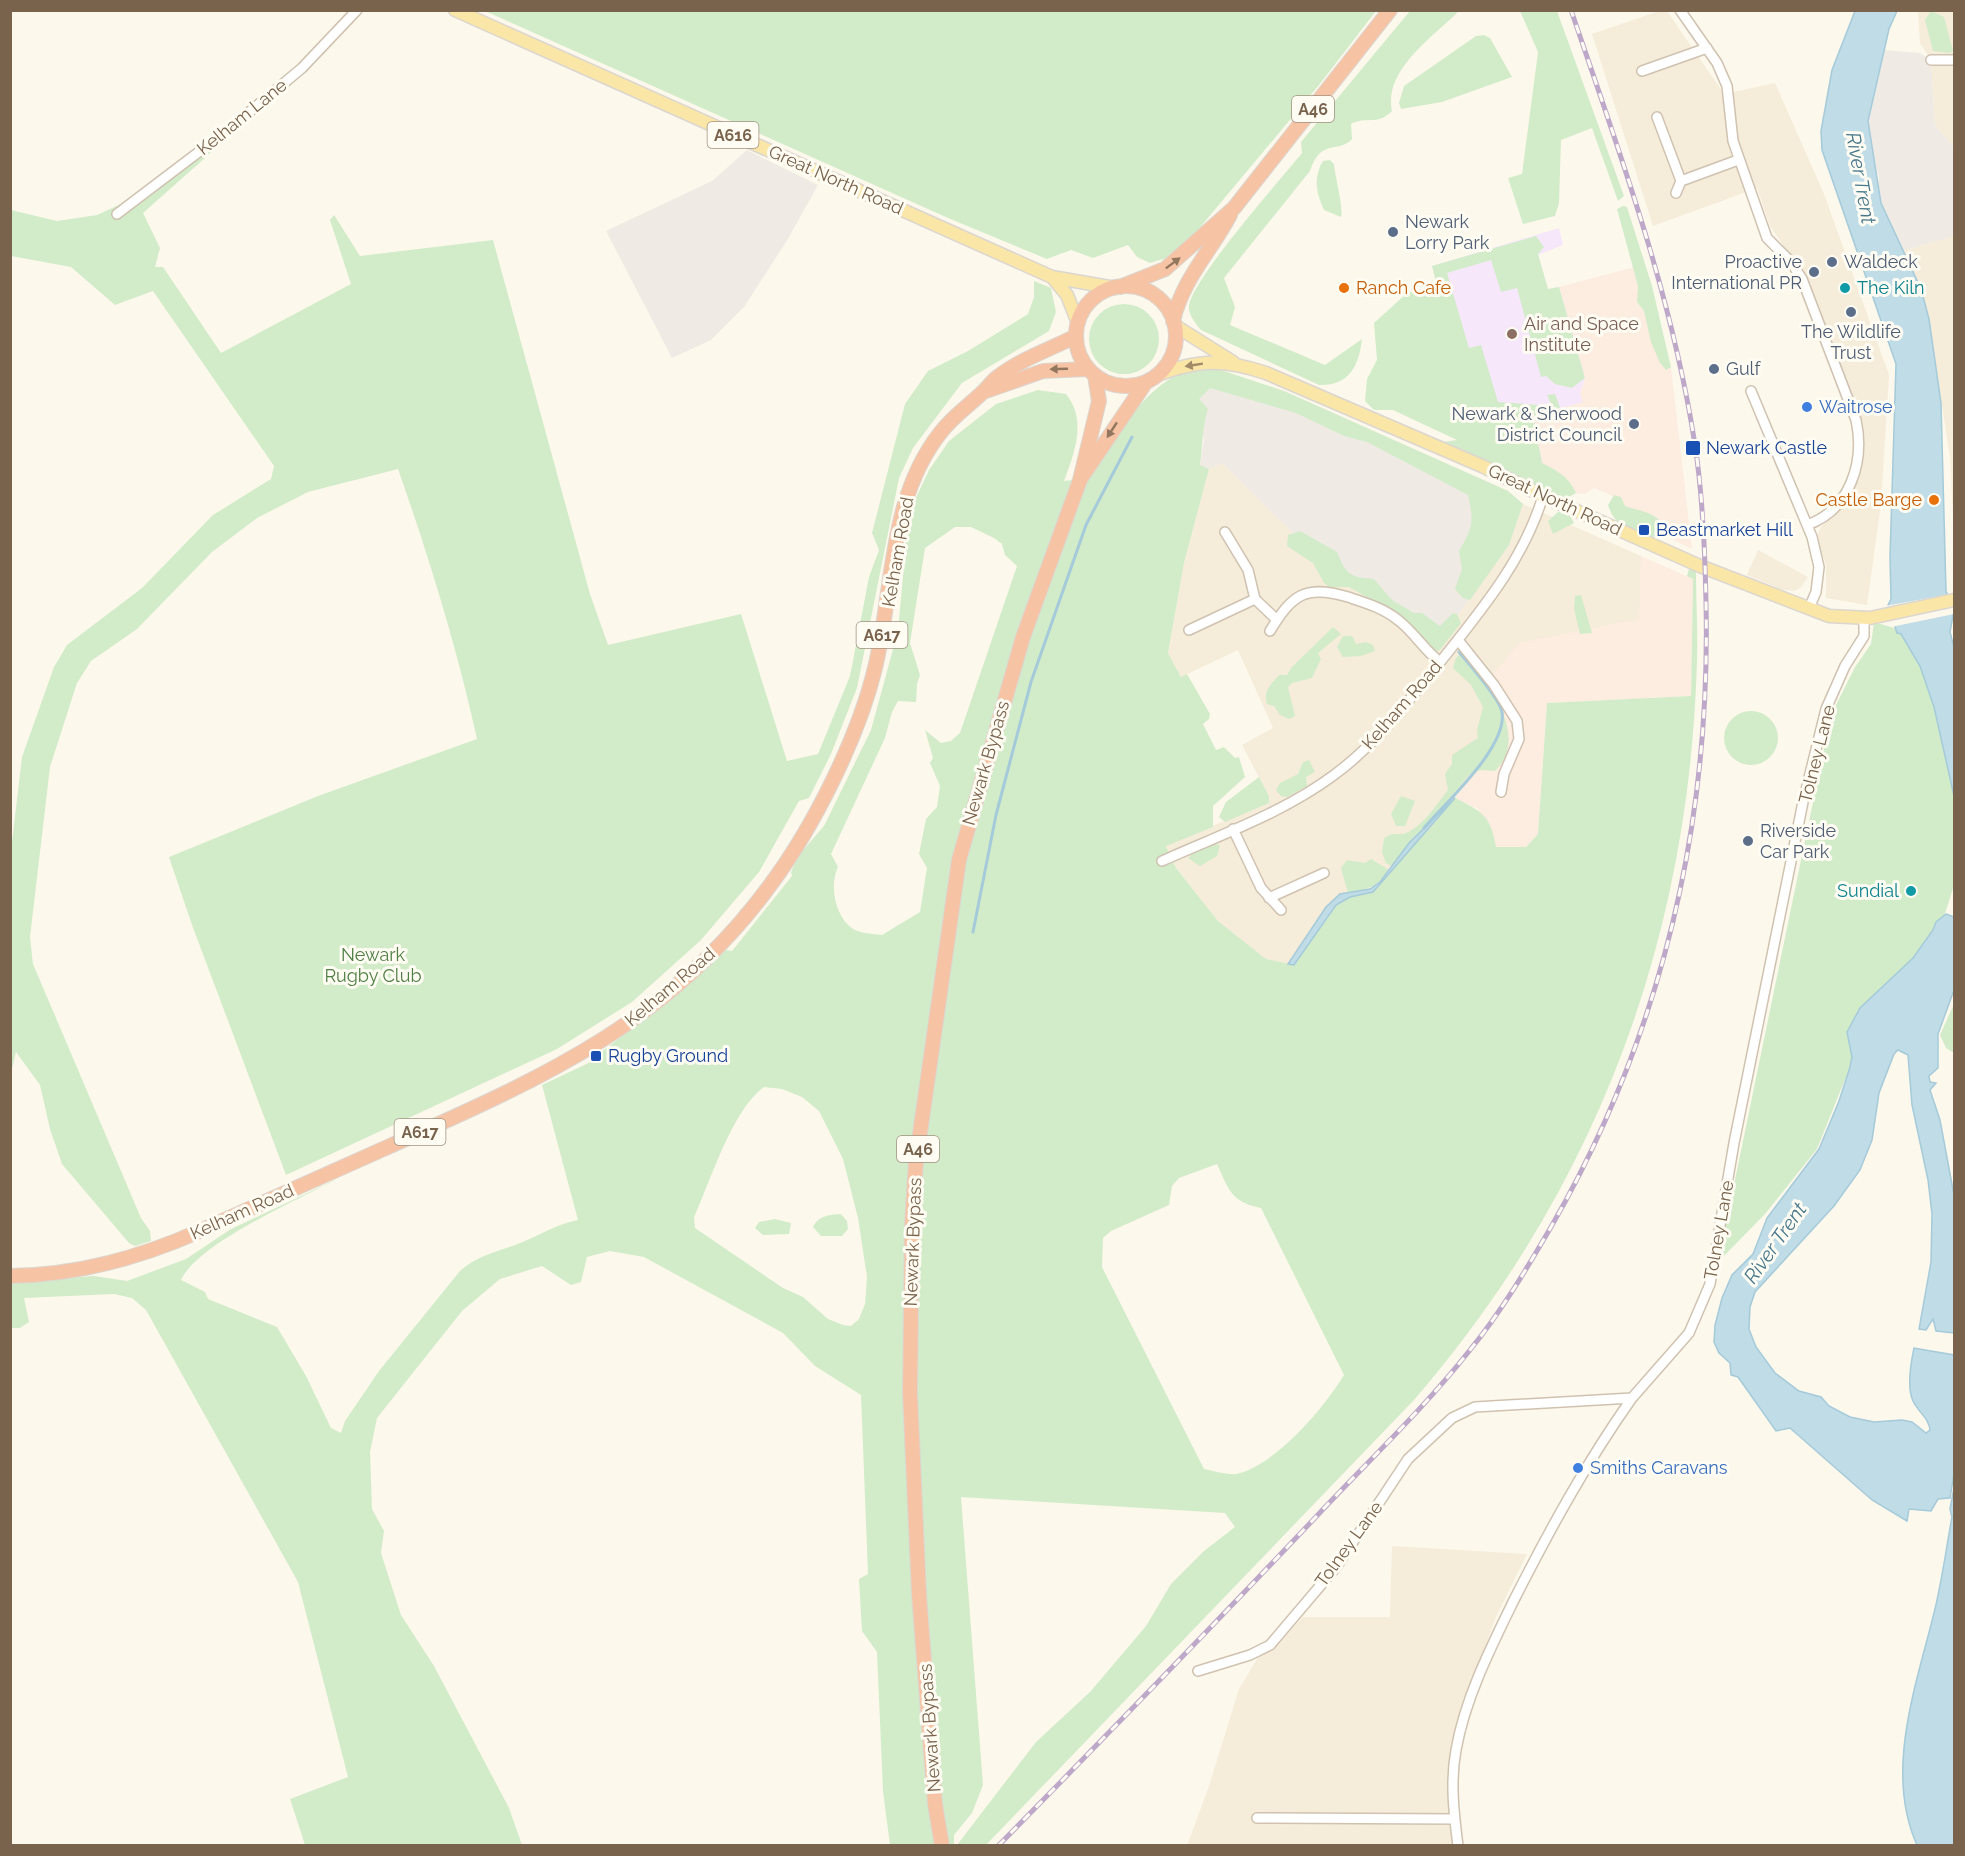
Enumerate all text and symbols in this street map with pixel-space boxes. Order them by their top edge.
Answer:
street label: Kelham Lane [193,74,291,159]
road number: A46 [1292,96,1334,122]
road number: A616 [708,122,758,148]
water label: River Trent [1841,130,1881,226]
street label: Great North Road [766,140,907,219]
place label: Newark Lorry Park [1405,211,1490,253]
marker: Newark Lorry Park [1386,225,1400,239]
place label: Proactive International PR [1671,251,1802,293]
place label: Waldeck [1844,251,1918,272]
marker: Waldeck [1825,255,1839,269]
one-way arrow [1165,257,1181,269]
marker: Proactive International PR [1807,265,1821,279]
place label: Ranch Cafe [1356,277,1452,298]
place label: The Kiln [1857,277,1925,298]
marker: Ranch Cafe [1337,281,1351,295]
marker: The Kiln [1838,281,1852,295]
marker: The Wildlife Trust [1844,305,1858,319]
place label: Air and Space Institute [1524,313,1639,355]
place label: The Wildlife Trust [1801,321,1901,363]
marker: Air and Space Institute [1505,327,1519,341]
place label: Gulf [1726,358,1761,379]
one-way arrow [1184,360,1203,369]
marker: Gulf [1707,362,1721,376]
one-way arrow [1050,365,1069,374]
place label: Waitrose [1819,396,1893,417]
marker: Waitrose [1800,400,1814,414]
place label: Newark & Sherwood District Council [1451,403,1622,445]
marker: Newark & Sherwood District Council [1627,417,1641,431]
one-way arrow [1107,422,1118,438]
place label: Newark Castle [1706,437,1827,458]
marker: Newark Castle [1684,439,1702,457]
street label: Great North Road [1485,459,1625,540]
place label: Castle Barge [1816,489,1922,510]
marker: Castle Barge [1927,493,1941,507]
street label: Kelham Road [878,495,917,608]
place label: Beastmarket Hill [1656,519,1793,540]
marker: Beastmarket Hill [1637,523,1651,537]
road number: A617 [856,622,908,648]
street label: Kelham Road [1357,656,1446,753]
street label: Newark Bypass [958,698,1013,828]
street label: Tolney Lane [1794,702,1839,805]
place label: Riverside Car Park [1760,820,1837,862]
marker: Riverside Car Park [1741,834,1755,848]
place label: Sundial [1837,880,1899,901]
marker: Sundial [1904,884,1918,898]
street label: Kelham Road [620,943,719,1030]
park label: Newark Rugby Club [324,944,422,986]
place label: Rugby Ground [608,1045,728,1066]
marker: Rugby Ground [589,1049,603,1063]
road number: A617 [394,1119,446,1145]
road number: A46 [897,1136,939,1162]
street label: Newark Bypass [900,1177,925,1307]
street label: Tolney Lane [1699,1178,1738,1281]
street label: Kelham Road [187,1179,297,1244]
water label: River Trent [1739,1198,1812,1288]
place label: Smiths Caravans [1590,1457,1728,1478]
marker: Smiths Caravans [1571,1461,1585,1475]
street label: Tolney Lane [1311,1496,1387,1591]
street label: Newark Bypass [915,1663,944,1793]

